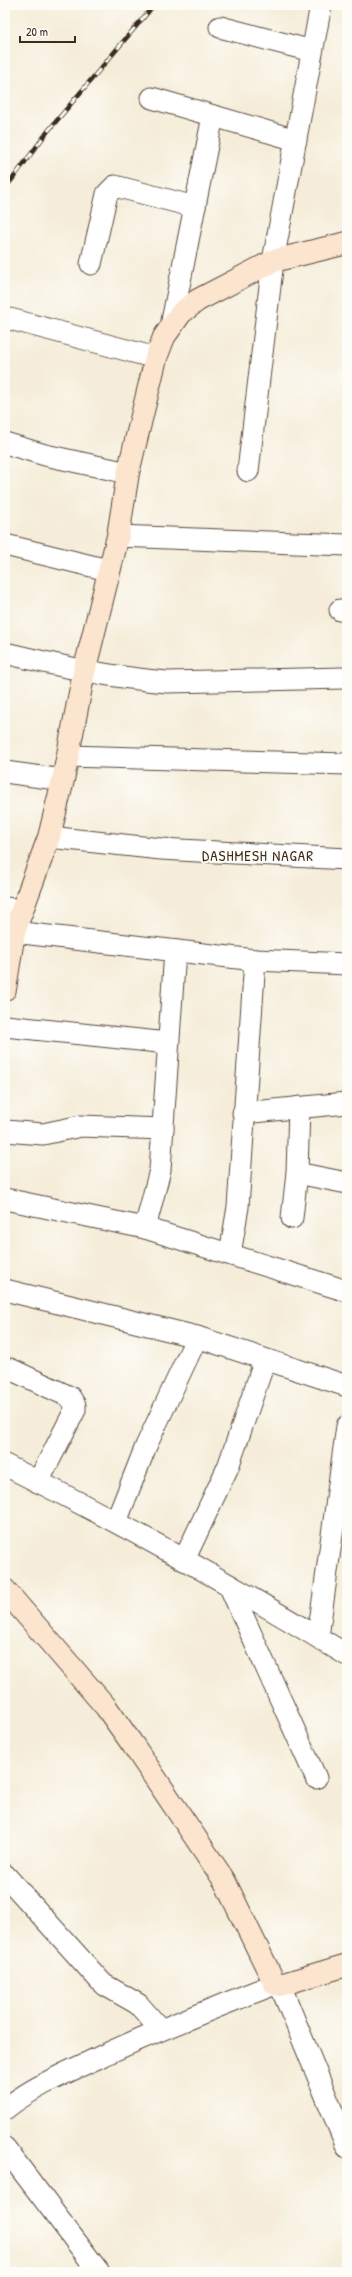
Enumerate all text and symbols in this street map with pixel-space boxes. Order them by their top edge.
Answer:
scale bar [20,18,75,44]
text: 20 m [26,23,48,40]
district label: DASHMESH NAGAR [202,845,314,866]

